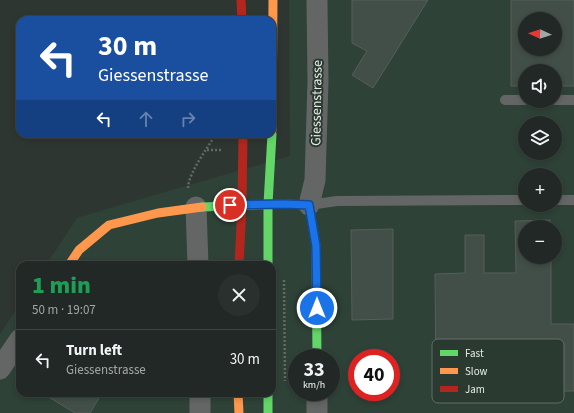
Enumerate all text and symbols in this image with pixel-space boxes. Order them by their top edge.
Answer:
north arrow [518,12,562,56]
map controls [518,12,562,264]
text: 30 m [98,26,157,66]
icon: left [32,32,84,84]
street label: Giessenstrasse [306,60,328,146]
text: Giessenstrasse [98,63,209,88]
button: sound [518,64,562,108]
icon: left [93,108,115,130]
icon: ahead [135,108,157,130]
icon: right [177,108,199,130]
button: layers [518,116,562,160]
button: + [518,168,562,212]
pin [213,188,247,222]
icon: arrive [219,194,241,216]
button: − [518,220,562,264]
text: 1 min [32,268,91,303]
button: close [218,274,260,316]
position arrow [296,287,338,329]
text: 50 m · 19:07 [32,301,96,319]
legend [432,339,564,403]
text: Turn left [66,340,122,361]
text: Fast [465,346,484,361]
icon: left [32,349,54,371]
text: 30 m [230,349,260,370]
speed limit sign: 40 [348,349,400,401]
text: 33 [303,356,325,384]
text: Giessenstrasse [66,361,146,379]
text: Slow [465,364,488,379]
text: km/h [303,378,325,392]
text: Jam [465,382,485,397]

